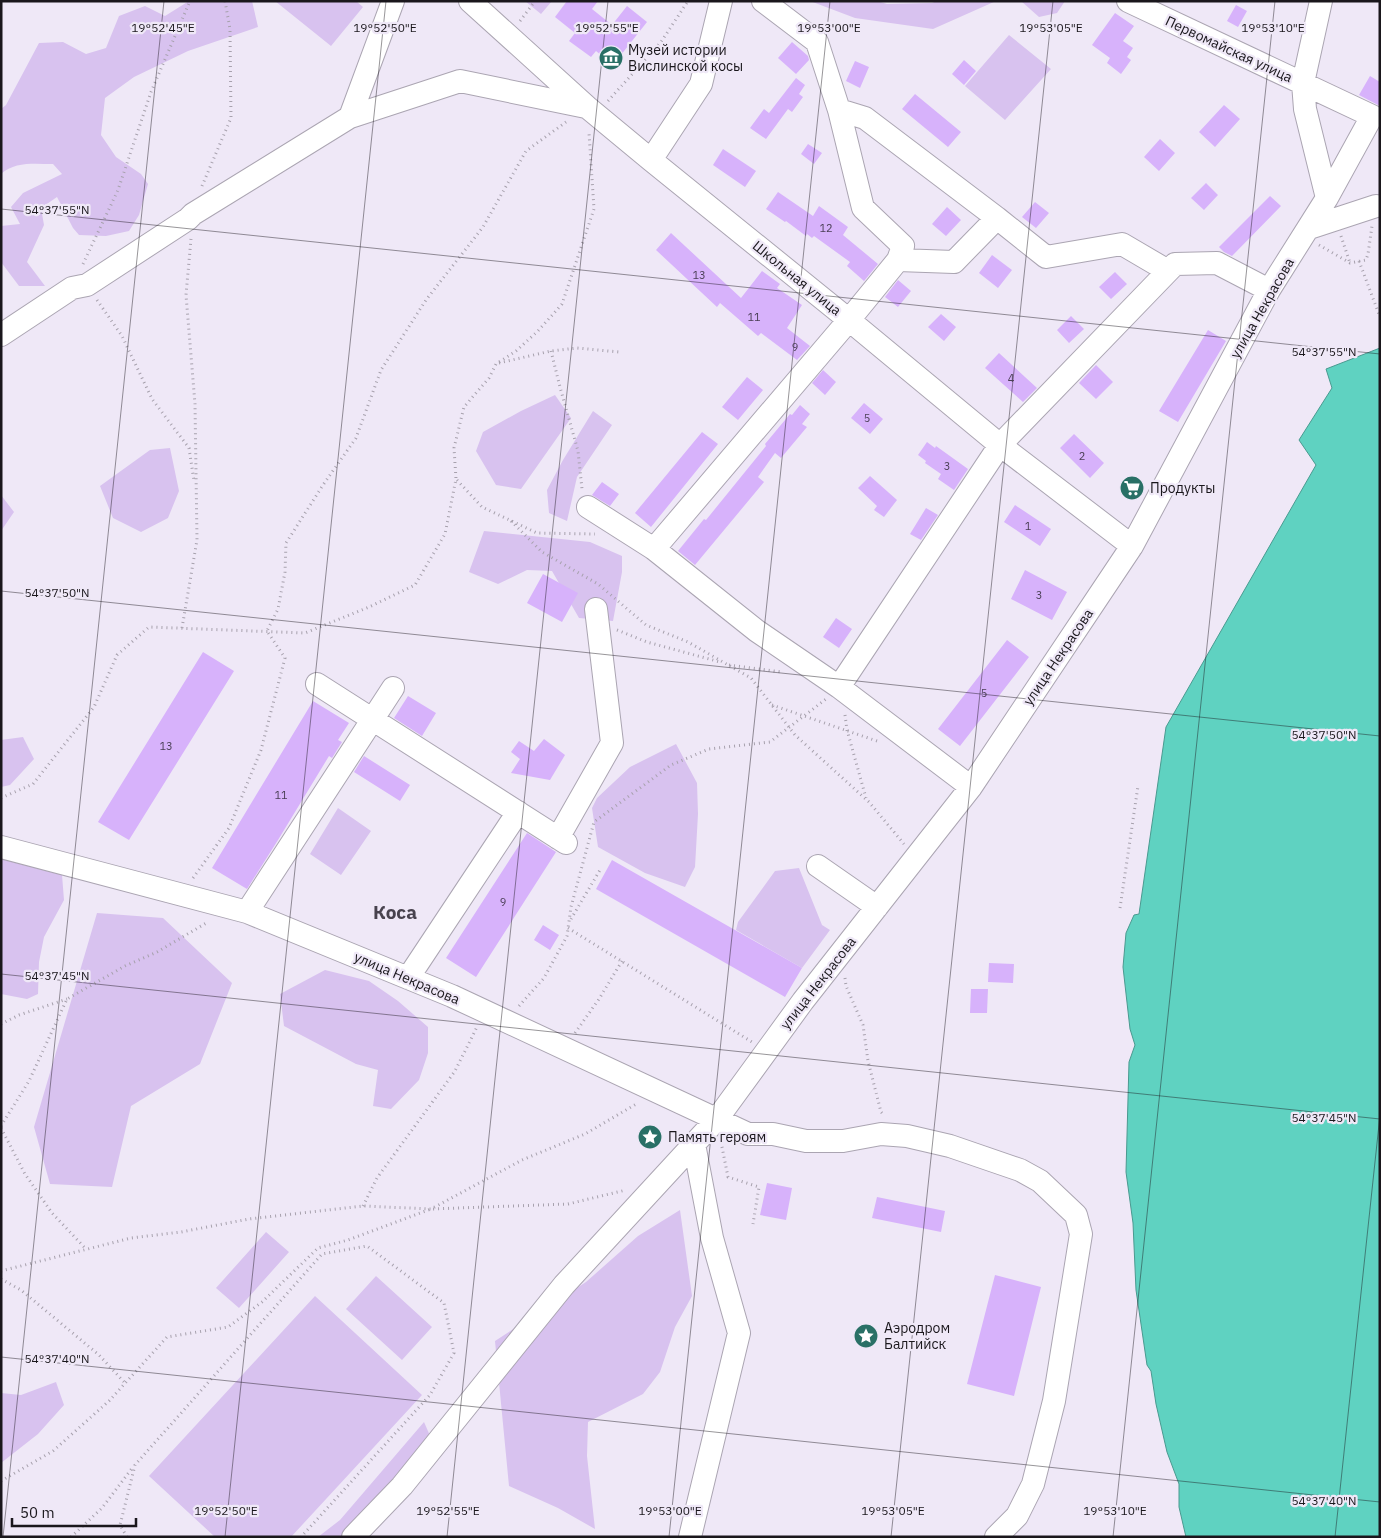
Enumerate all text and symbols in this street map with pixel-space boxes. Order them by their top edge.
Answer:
street label: Первомайская улица [1163,12,1296,87]
text: 19°52'45"E [131,20,195,35]
text: 19°52'50"E [353,20,417,35]
text: 19°52'55"E [575,20,639,35]
text: 19°53'00"E [797,20,861,35]
text: 19°53'05"E [1019,20,1083,35]
text: 19°53'10"E [1241,20,1305,35]
place label: Музей истории Вислинской косы [628,41,743,75]
museum icon: Музей истории Вислинской косы [598,45,624,71]
text: 54°37'55"N [24,202,90,217]
house number: 12 [819,221,833,235]
street label: Школьная улица [749,237,845,320]
street label: улица Некрасова [1226,254,1298,361]
house number: 13 [692,268,706,282]
house number: 11 [747,310,761,324]
house number: 9 [792,340,798,354]
text: 54°37'55"N [1291,344,1357,359]
house number: 4 [1008,371,1015,385]
house number: 5 [864,411,870,425]
house number: 2 [1079,449,1085,463]
house number: 3 [944,459,950,473]
supermarket icon: Продукты [1119,475,1145,501]
place label: Продукты [1150,479,1215,497]
house number: 1 [1025,519,1032,533]
text: 54°37'50"N [24,585,90,600]
house number: 3 [1036,588,1042,602]
street label: улица Некрасова [1019,605,1097,709]
house number: 5 [981,686,987,700]
text: 54°37'50"N [1291,727,1357,742]
house number: 13 [159,739,173,753]
house number: 11 [274,788,288,802]
house number: 9 [500,895,506,909]
district label: Коса [373,900,417,924]
street label: улица Некрасова [776,933,860,1033]
street label: улица Некрасова [351,948,463,1009]
text: 54°37'45"N [24,968,90,983]
text: 54°37'45"N [1291,1110,1357,1125]
place icon: Память героям [637,1124,663,1150]
place label: Память героям [668,1128,766,1146]
place label: Аэродром Балтийск [884,1319,950,1353]
place icon: Аэродром Балтийск [853,1323,879,1349]
text: 54°37'40"N [24,1351,90,1366]
text: 54°37'40"N [1291,1493,1357,1508]
scale bar [12,1496,136,1528]
text: 50 m [20,1503,55,1522]
text: 19°52'50"E [194,1503,258,1518]
text: 19°52'55"E [416,1503,480,1518]
text: 19°53'00"E [638,1503,702,1518]
text: 19°53'05"E [861,1503,925,1518]
text: 19°53'10"E [1083,1503,1147,1518]

